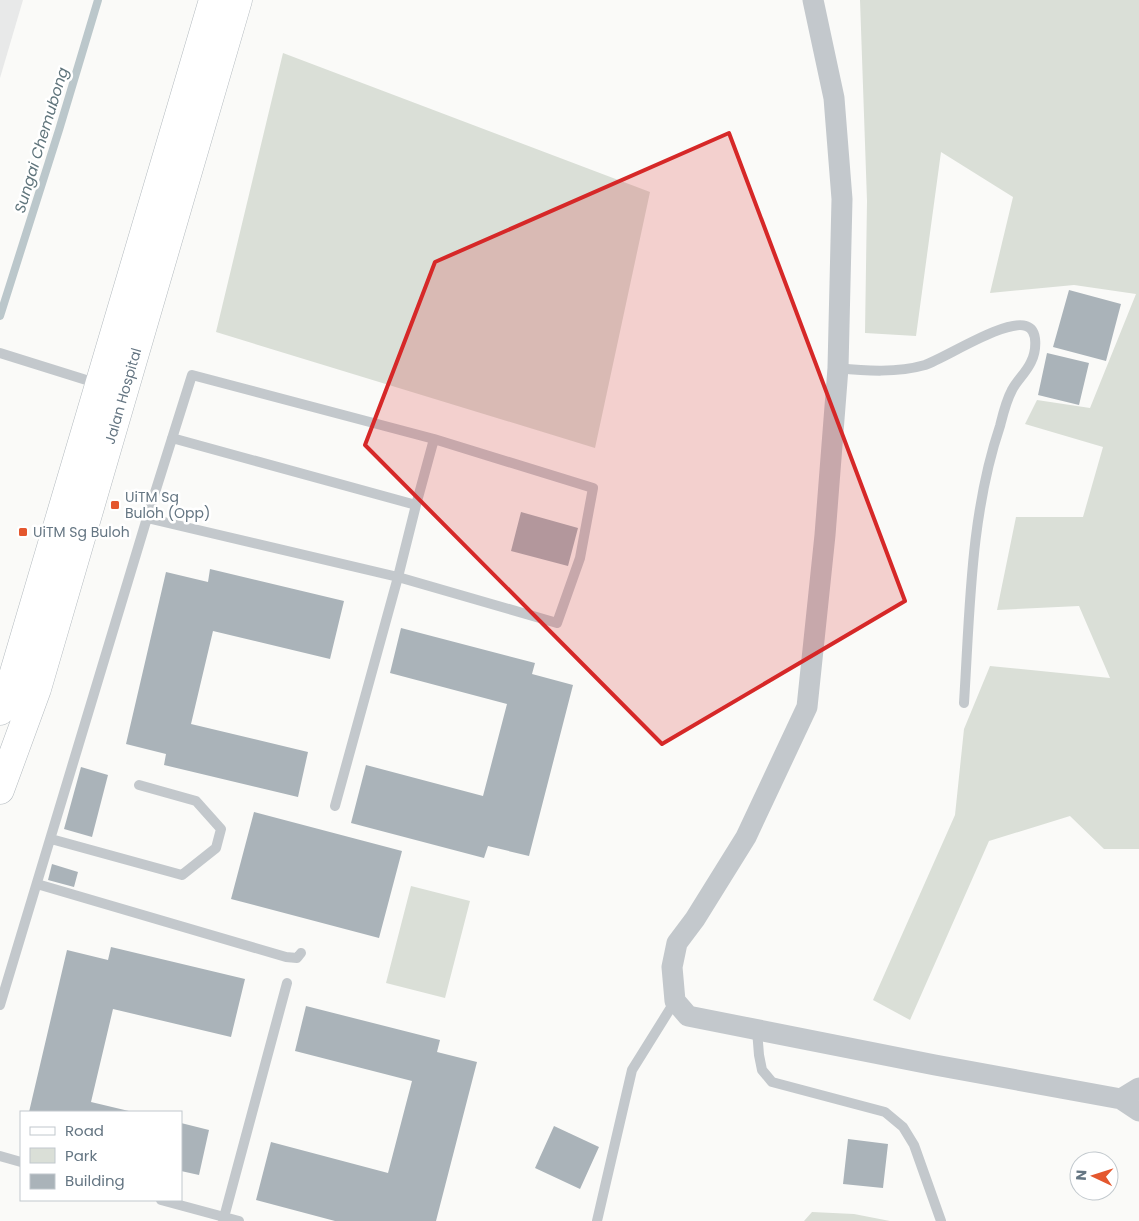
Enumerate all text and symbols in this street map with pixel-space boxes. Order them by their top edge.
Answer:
water label: Sungai Chemubong [9,65,73,215]
street label: Jalan Hospital [100,345,146,447]
place label: UiTM Sg Buloh (Opp) [125,487,210,523]
marker: UiTM Sg Buloh (Opp) [109,499,121,511]
place label: UiTM Sg Buloh [33,522,130,542]
marker: UiTM Sg Buloh [17,526,29,538]
legend [20,1111,182,1201]
text: Road [65,1120,104,1141]
text: Park [65,1145,97,1166]
north arrow [1069,1151,1119,1201]
text: N [1071,1169,1091,1181]
text: Building [65,1170,125,1191]

